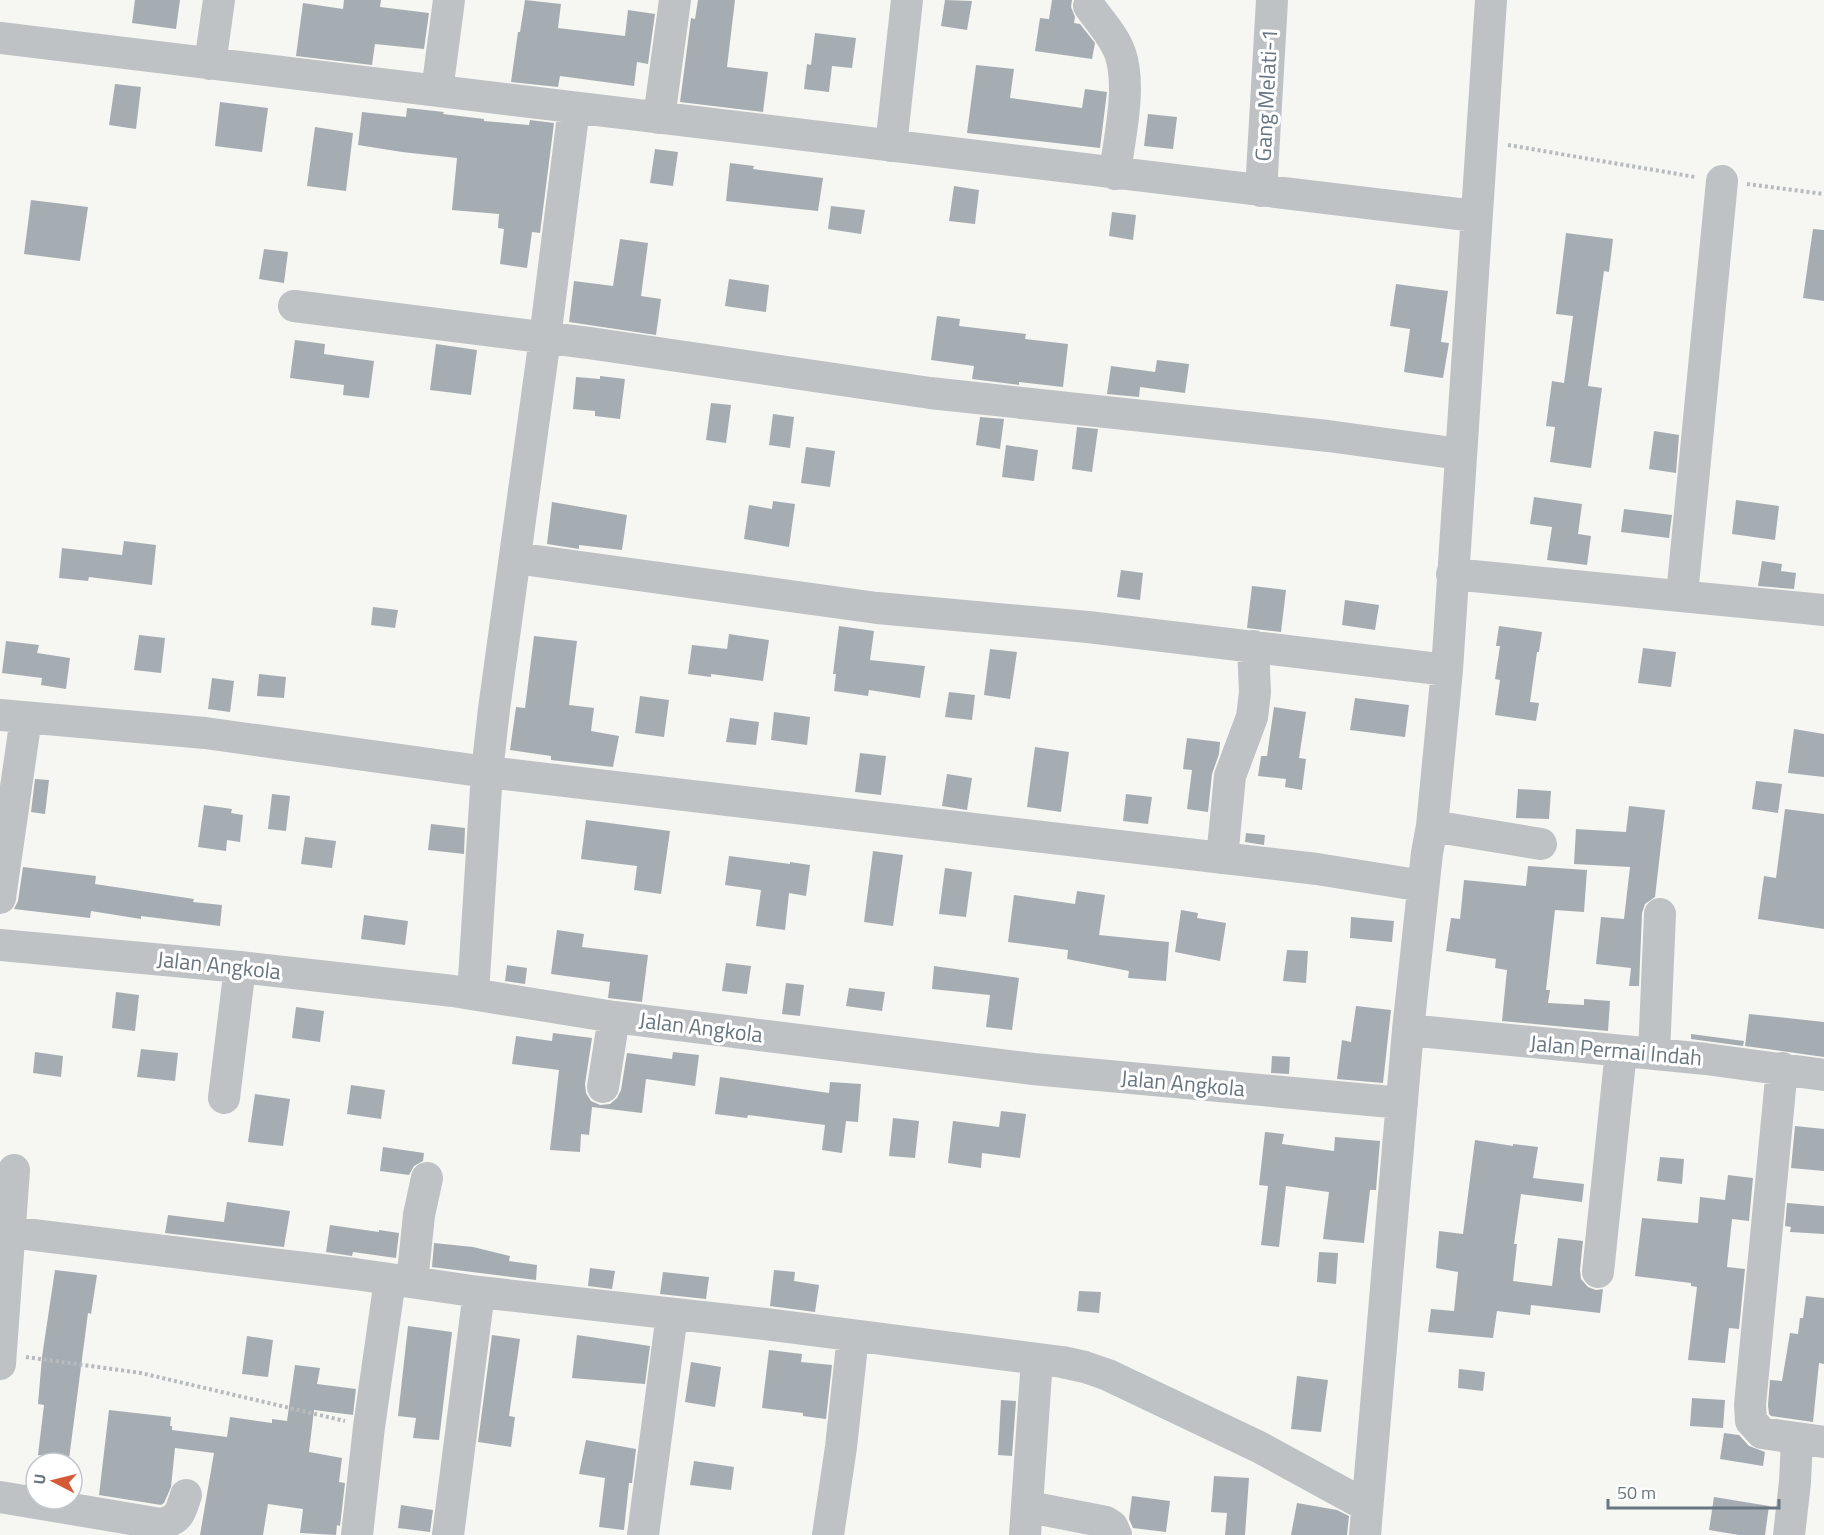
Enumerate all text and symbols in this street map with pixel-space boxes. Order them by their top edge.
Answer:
street label: Gang Melati-1 [1246,28,1286,162]
street label: Jalan Angkola [155,942,283,988]
street label: Jalan Angkola [637,1003,765,1051]
street label: Jalan Permai Indah [1529,1026,1703,1074]
street label: Jalan Angkola [1120,1061,1246,1105]
north arrow [24,1451,84,1511]
scale bar [1608,1472,1779,1510]
text: U [27,1473,52,1486]
text: 50 m [1617,1479,1656,1506]

